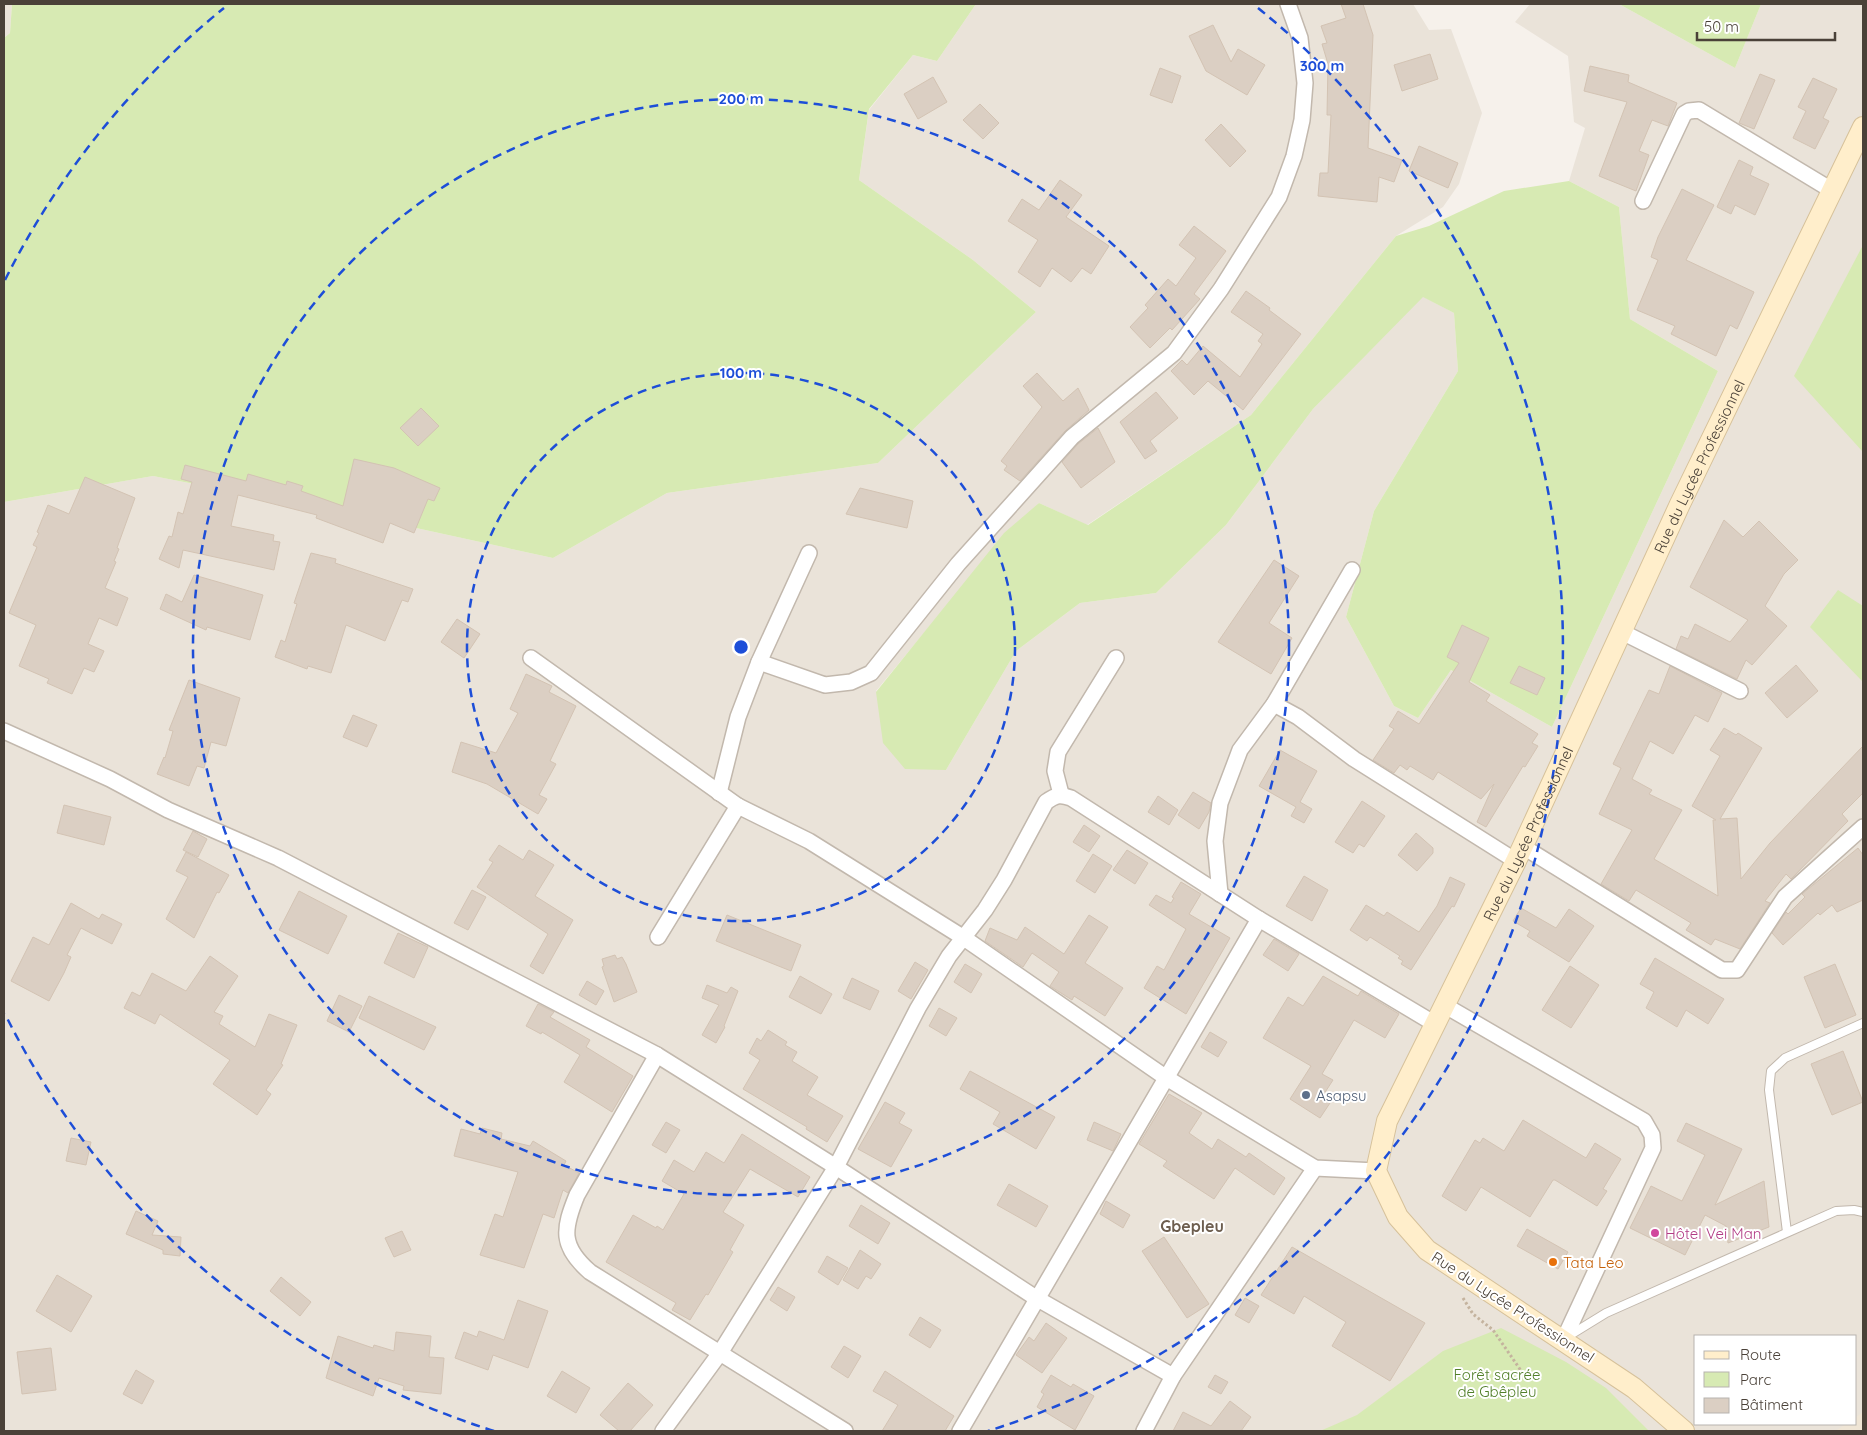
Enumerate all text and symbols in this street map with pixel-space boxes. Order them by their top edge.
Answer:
scale bar [1697,10,1834,42]
text: 50 m [1704,17,1739,36]
text: 300 m [1300,56,1344,75]
text: 200 m [719,89,764,108]
text: 100 m [720,363,762,382]
street label: Rue du Lycée Professionnel [1649,376,1748,556]
centre of rings [732,638,750,656]
street label: Rue du Lycée Professionnel [1478,743,1577,924]
place label: Asapsu [1316,1086,1367,1105]
marker: Asapsu [1300,1089,1312,1101]
district label: Gbepleu [1160,1216,1224,1236]
place label: Hôtel Vei Man [1665,1224,1761,1243]
marker: Hôtel Vei Man [1649,1227,1661,1239]
street label: Rue du Lycée Professionnel [1428,1247,1598,1367]
place label: Tata Leo [1563,1253,1623,1272]
marker: Tata Leo [1547,1256,1559,1268]
legend [1694,1335,1857,1425]
text: Route [1740,1345,1781,1364]
park label: Forêt sacrée de Gbêpleu [1454,1365,1540,1401]
text: Parc [1740,1370,1771,1389]
text: Bâtiment [1740,1395,1803,1414]

